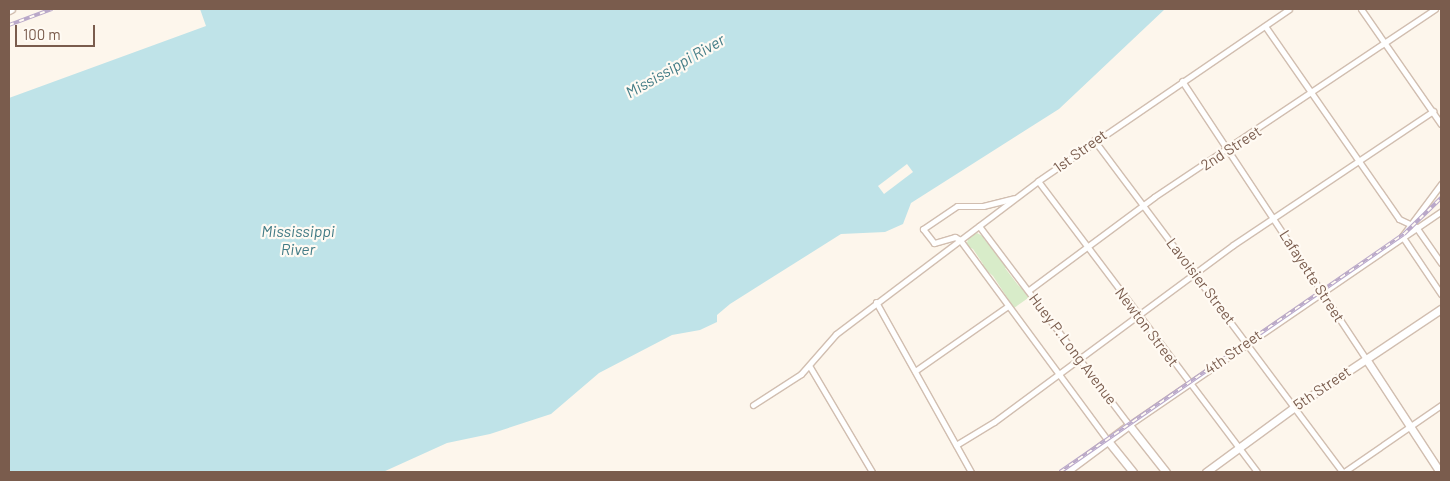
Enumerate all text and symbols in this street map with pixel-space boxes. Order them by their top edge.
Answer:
scale bar [18,15,98,47]
text: 100 m [23,25,61,43]
water label: Mississippi River [622,30,728,102]
street label: 2nd Street [1198,122,1264,174]
street label: 1st Street [1050,126,1110,176]
water label: Mississippi River [261,221,335,259]
street label: Lafayette Street [1276,227,1348,325]
street label: Lavoisier Street [1163,234,1239,328]
street label: Newton Street [1111,284,1183,370]
street label: Huey P. Long Avenue [1025,290,1121,408]
street label: 4th Street [1201,326,1265,378]
street label: 5th Street [1290,362,1354,414]

